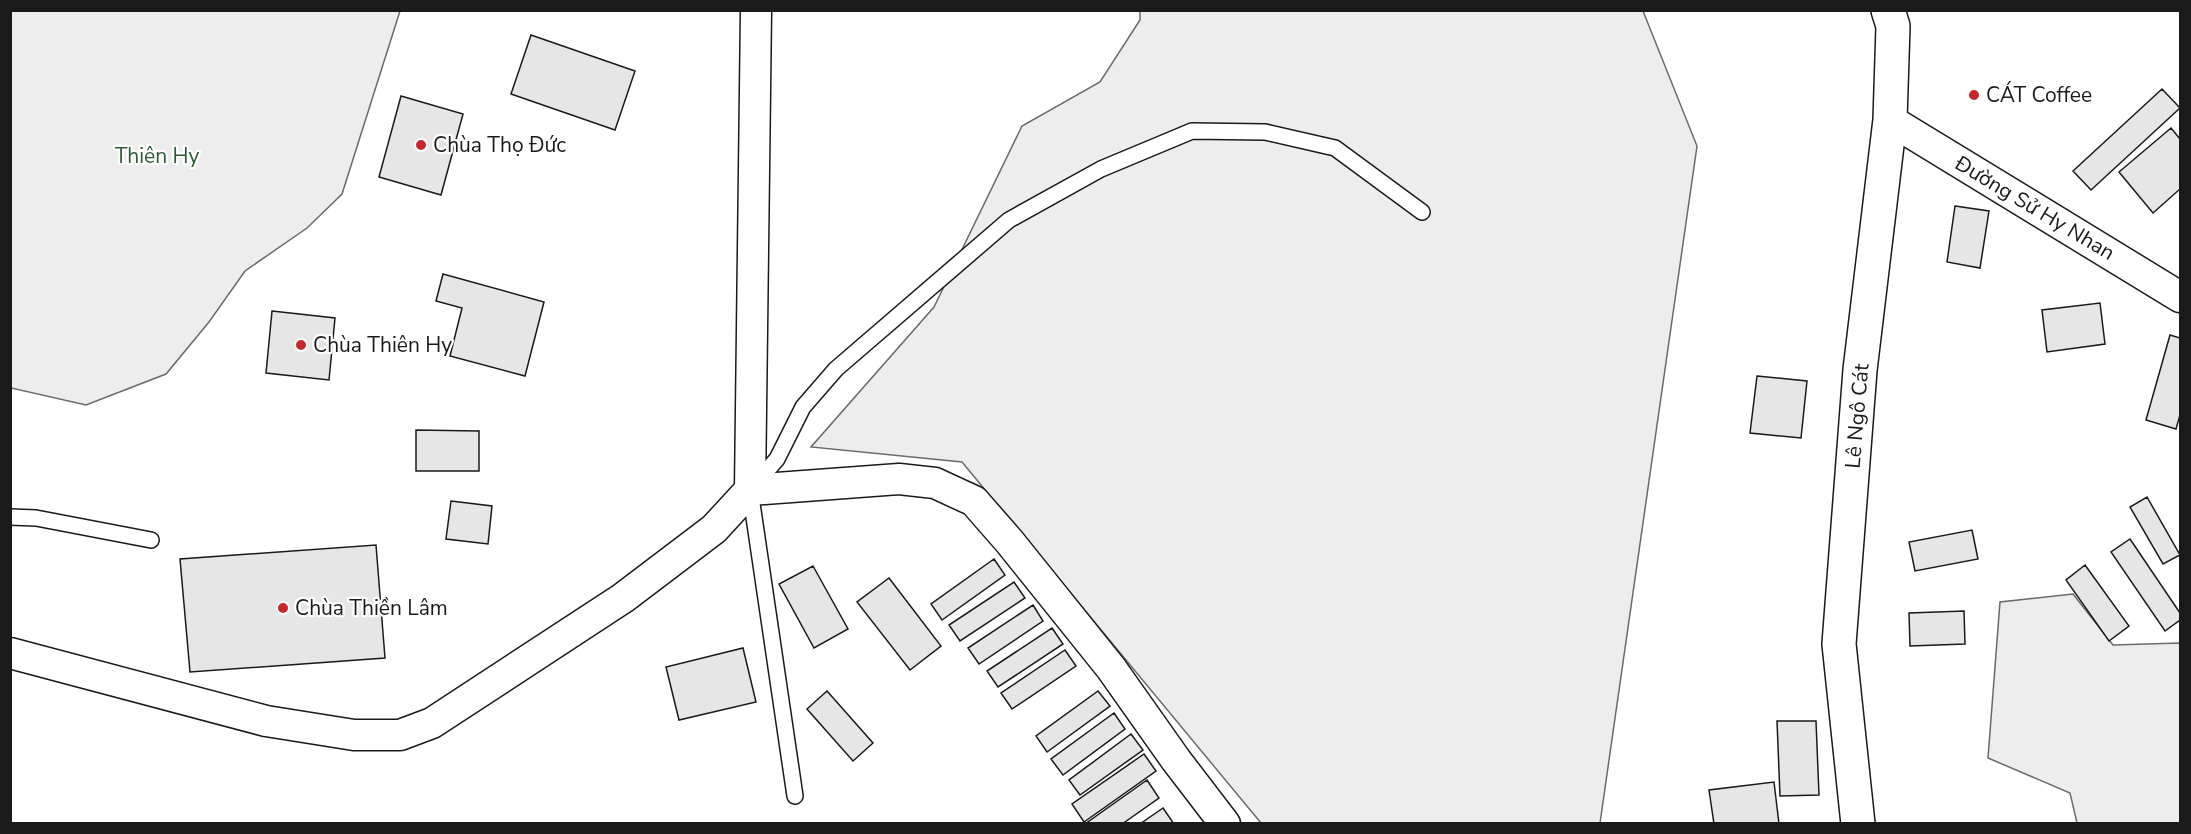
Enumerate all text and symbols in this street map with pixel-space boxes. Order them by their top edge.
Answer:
place label: CÁT Coffee [1986,81,2092,109]
marker: CÁT Coffee [1967,88,1981,102]
place label: Chùa Thọ Đức [433,131,566,159]
marker: Chùa Thọ Đức [414,138,428,152]
park label: Thiên Hy [115,142,200,170]
street label: Đường Sử Hy Nhan [1949,149,2120,267]
place label: Chùa Thiên Hy [313,331,452,359]
marker: Chùa Thiên Hy [294,338,308,352]
street label: Lê Ngô Cát [1838,362,1876,470]
place label: Chùa Thiền Lâm [295,594,448,622]
marker: Chùa Thiền Lâm [276,601,290,615]

